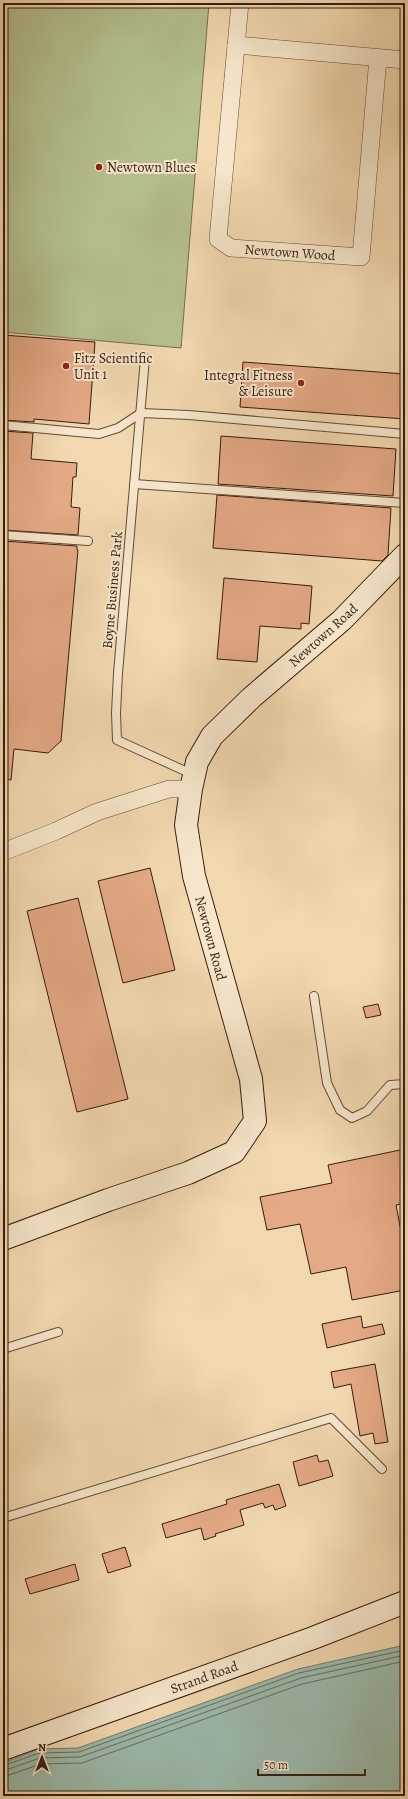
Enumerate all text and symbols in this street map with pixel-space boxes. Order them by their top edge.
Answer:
place label: Newtown Blues [107,158,196,177]
marker: Newtown Blues [94,162,104,172]
street label: Newtown Wood [244,240,337,265]
place label: Fitz Scientific Unit 1 [74,349,152,384]
marker: Fitz Scientific Unit 1 [61,361,71,371]
place label: Integral Fitness & Leisure [204,366,293,401]
marker: Integral Fitness & Leisure [296,378,306,388]
street label: Boyne Business Park [98,531,127,649]
street label: Newtown Road [285,599,362,671]
street label: Newtown Road [190,894,231,983]
street label: Strand Road [168,1656,241,1699]
north arrow [22,1737,62,1777]
text: N [38,1740,46,1755]
scale bar [258,1751,365,1777]
text: 50 m [264,1757,288,1773]

